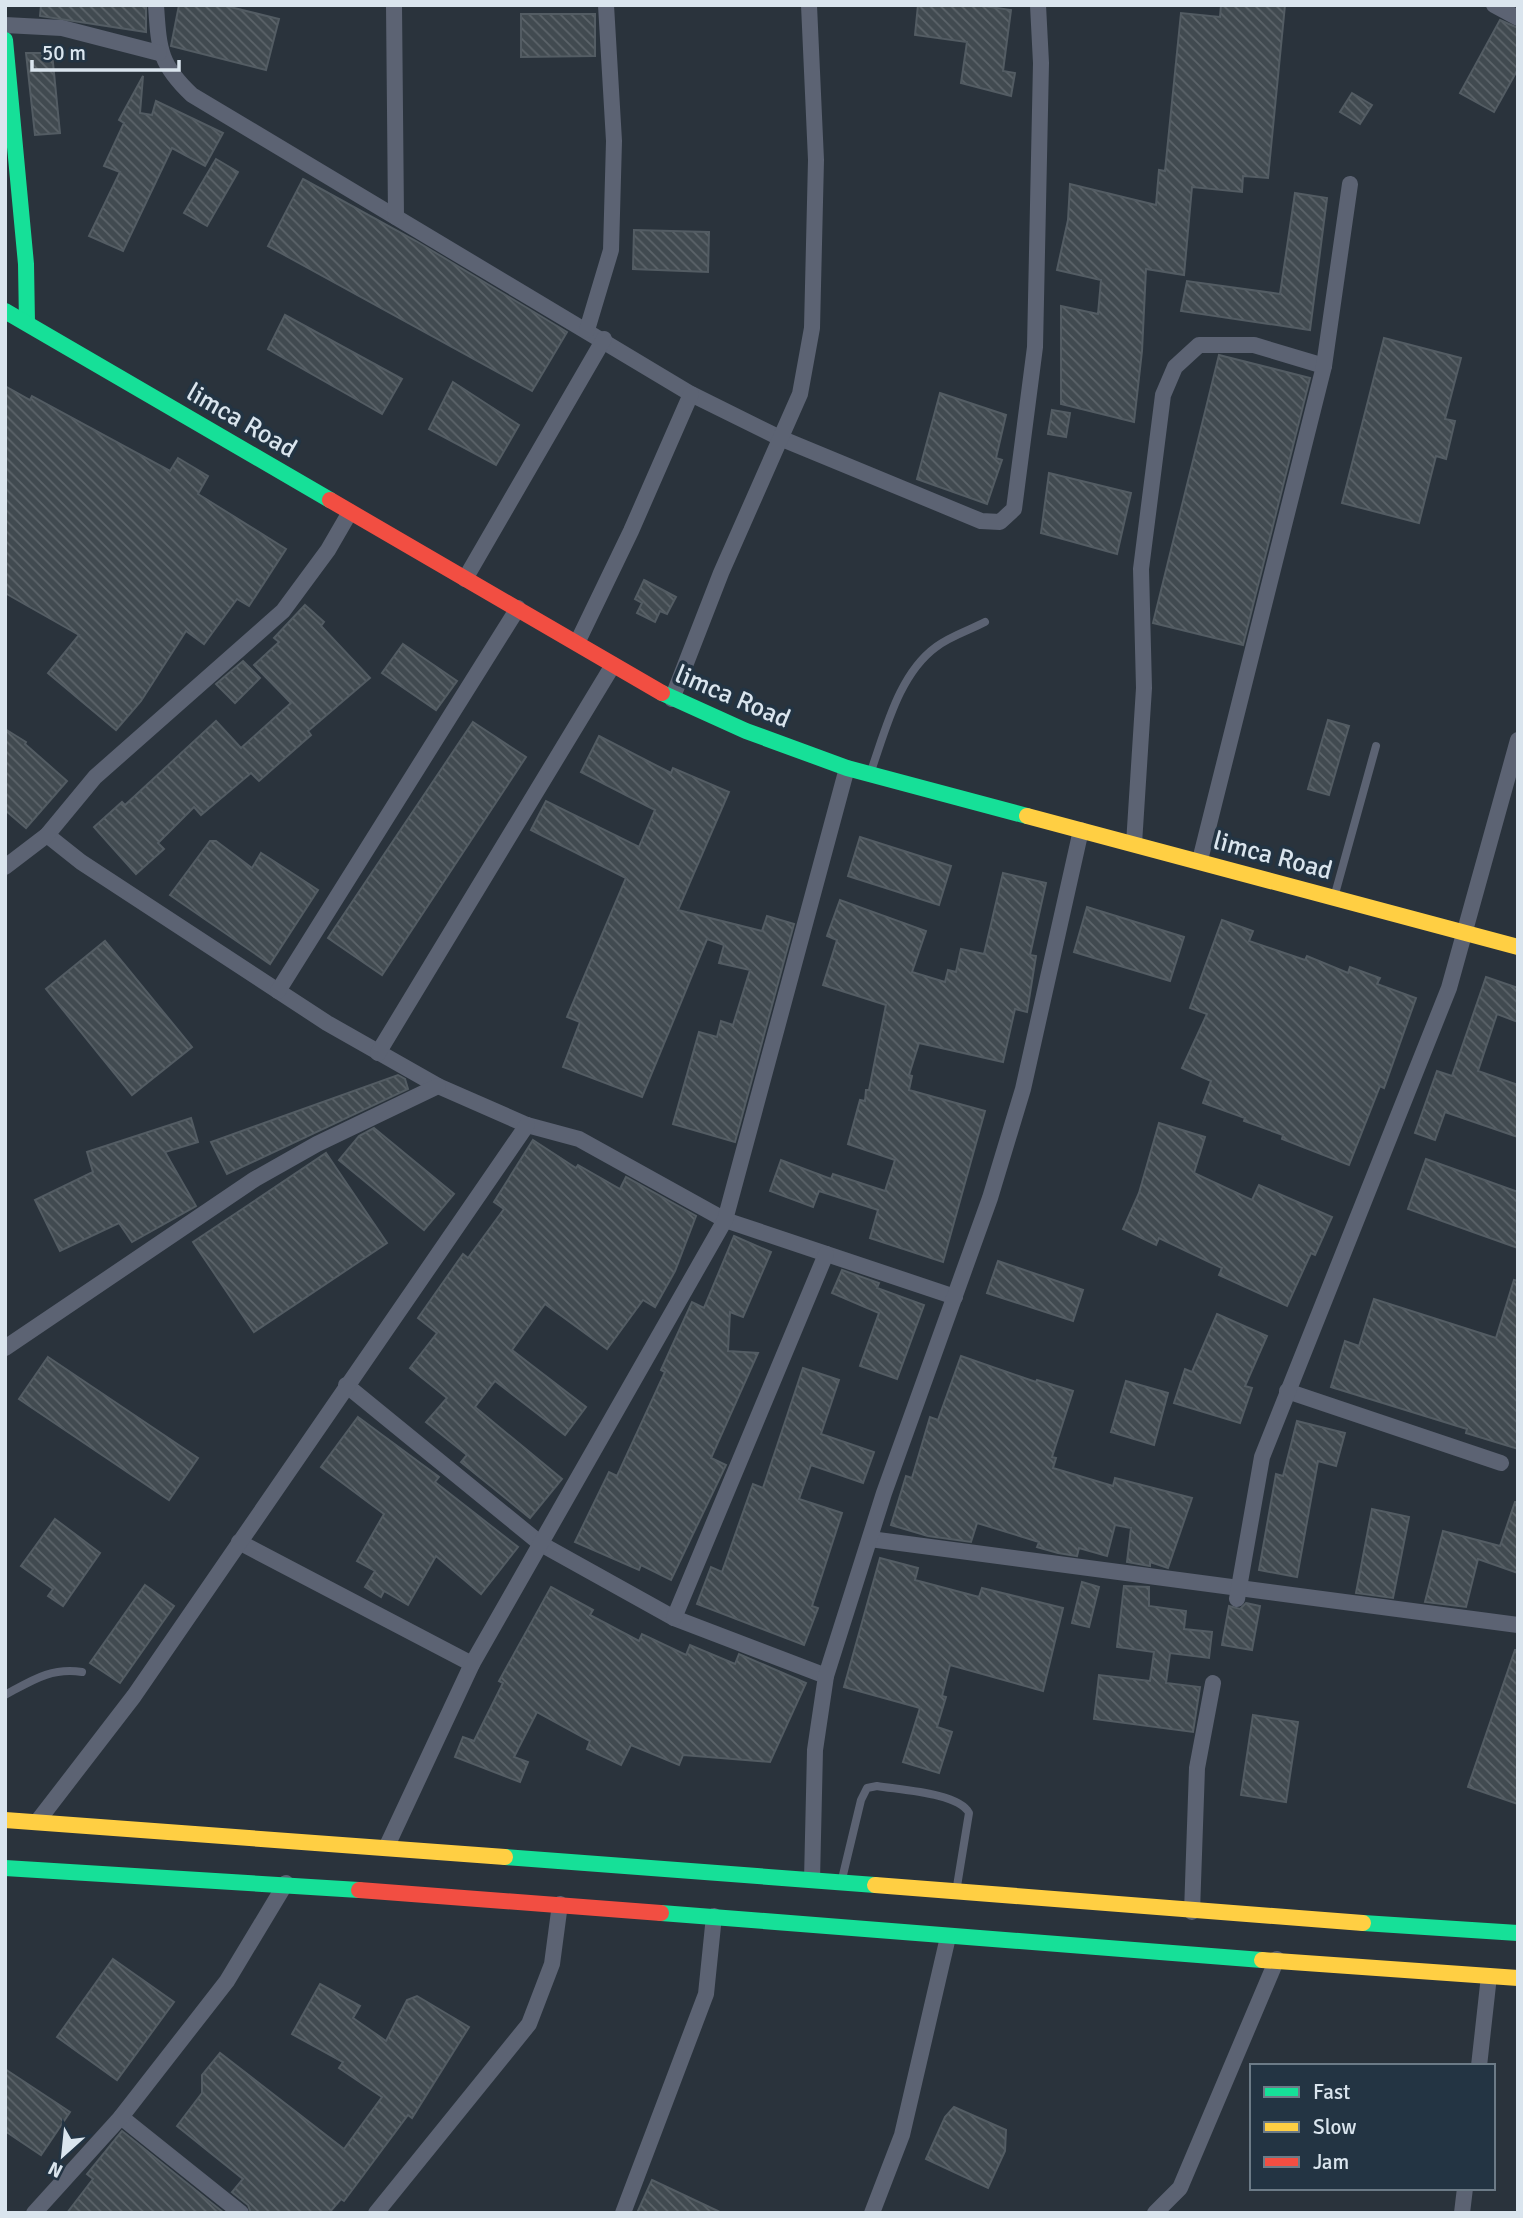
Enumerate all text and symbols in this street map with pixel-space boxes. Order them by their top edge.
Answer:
scale bar [32,28,178,72]
text: 50 m [42,40,86,66]
street label: limca Road [181,376,302,465]
street label: limca Road [670,658,795,736]
street label: limca Road [1210,825,1336,887]
legend [1250,2064,1495,2190]
text: Fast [1313,2079,1350,2105]
text: Slow [1313,2114,1357,2140]
north arrow [28,2120,98,2190]
text: Jam [1313,2149,1349,2175]
text: N [44,2156,67,2183]

